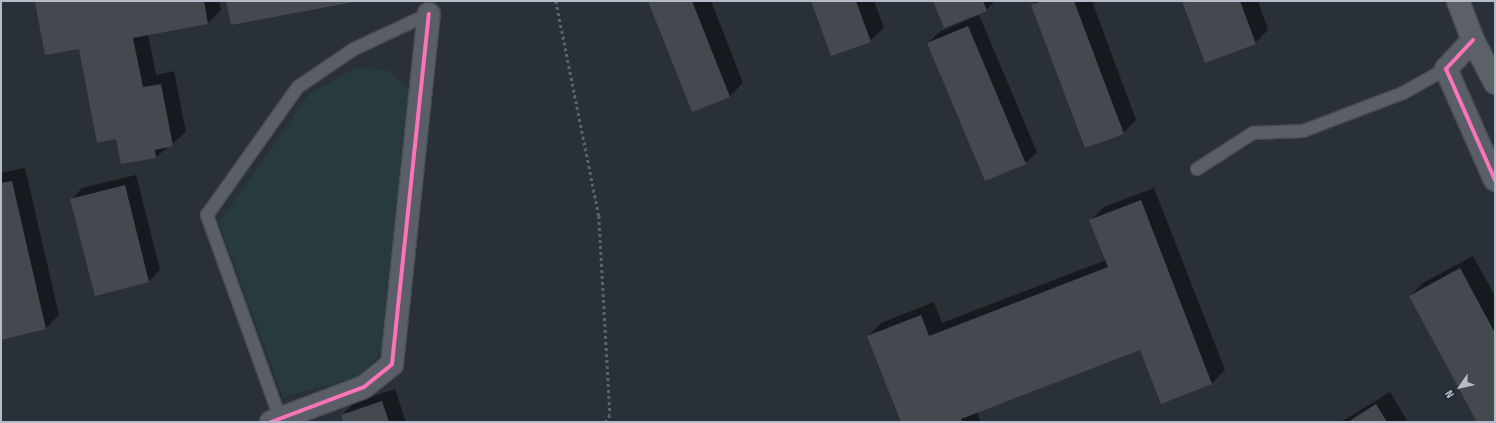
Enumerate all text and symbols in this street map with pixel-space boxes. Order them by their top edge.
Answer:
north arrow [1440,367,1480,407]
text: N [1442,388,1457,400]

